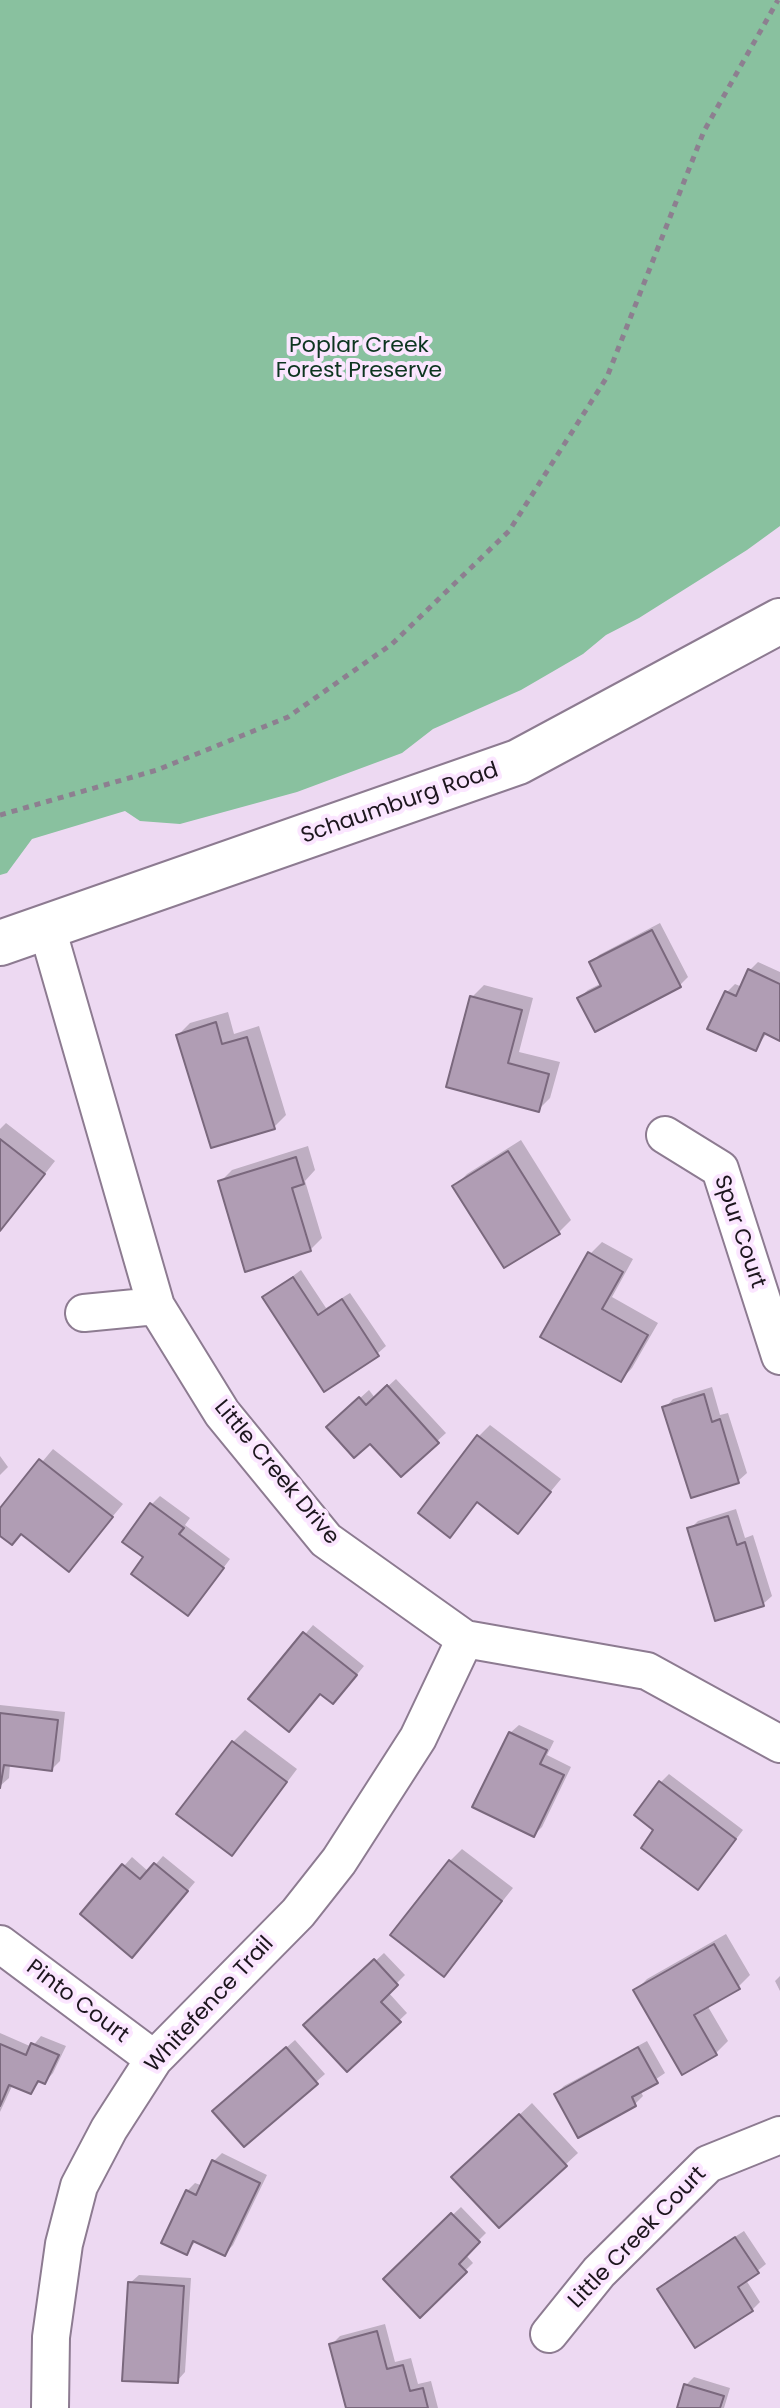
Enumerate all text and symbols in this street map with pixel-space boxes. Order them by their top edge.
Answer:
park label: Poplar Creek Forest Preserve [276,333,442,384]
street label: Schaumburg Road [298,758,502,850]
street label: Spur Court [707,1172,771,1292]
street label: Little Creek Drive [208,1395,344,1551]
street label: Whitefence Trail [140,1932,280,2078]
street label: Pinto Court [21,1955,133,2049]
street label: Little Creek Court [564,2162,712,2314]

